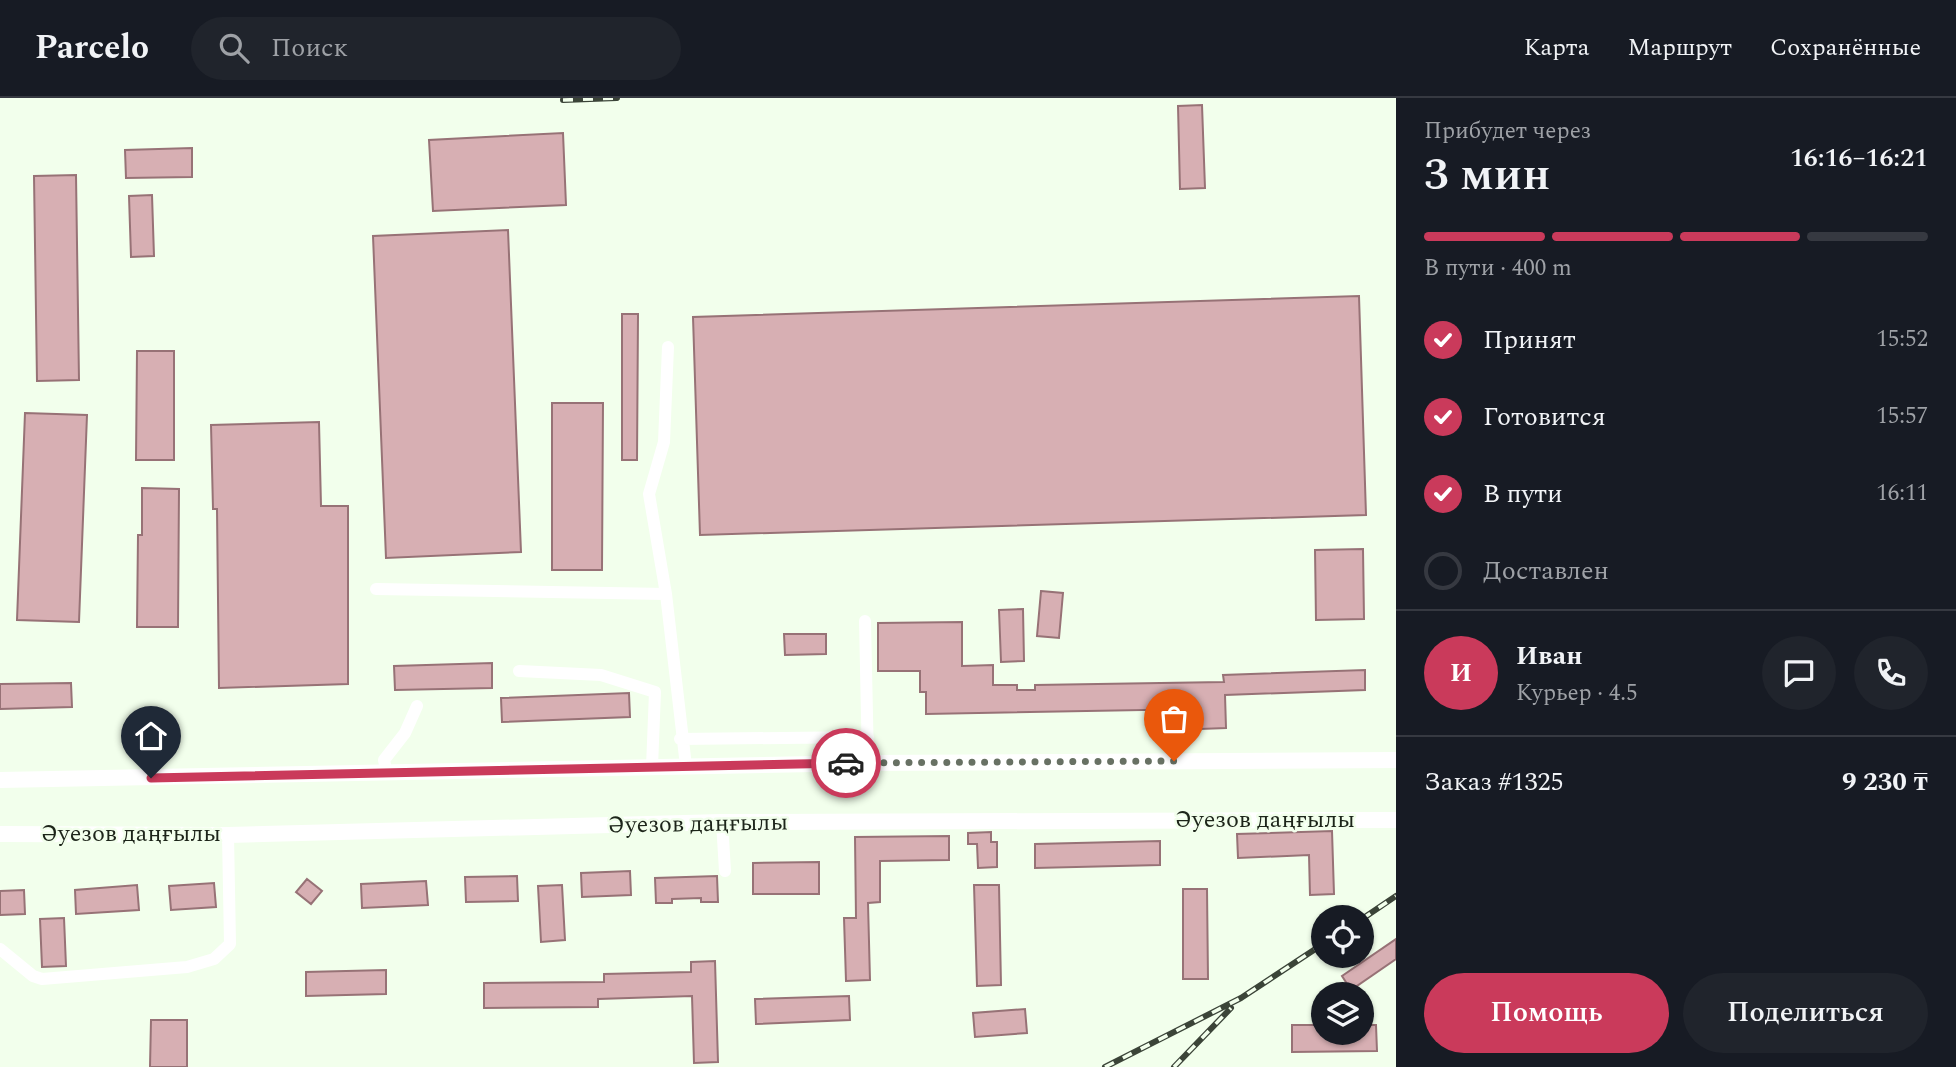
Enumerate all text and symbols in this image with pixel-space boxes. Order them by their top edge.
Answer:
search box [191,17,681,80]
text: Parcelo [35,23,149,73]
text: Поиск [271,28,348,68]
icon: search [215,29,253,67]
text: Карта [1524,30,1589,66]
text: Маршрут [1627,30,1732,66]
text: Сохранённые [1770,30,1921,66]
text: Прибудет через [1424,114,1591,149]
text: 16:16–16:21 [1790,138,1928,178]
text: 3 мин [1424,140,1550,210]
text: В пути · 400 m [1424,251,1572,286]
text: Принят [1483,320,1576,360]
icon: check [1424,321,1462,359]
text: 15:52 [1876,322,1928,357]
text: Готовится [1483,397,1606,437]
icon: check [1424,398,1462,436]
text: 15:57 [1876,399,1928,434]
text: В пути [1483,474,1563,514]
icon: check [1424,475,1462,513]
text: 16:11 [1876,476,1928,511]
text: Доставлен [1483,551,1609,591]
text: Иван [1516,636,1583,676]
button: chat [1762,636,1836,710]
button: phone [1854,636,1928,710]
text: И [1450,653,1472,693]
text: Курьер · 4.5 [1516,676,1638,711]
pin [1144,689,1204,761]
icon: bag [1155,700,1193,738]
pin [121,706,181,778]
icon: home [132,717,170,755]
courier [811,728,881,798]
icon: car [827,744,865,782]
text: Заказ #1325 [1424,762,1563,802]
text: 9 230 ₸ [1842,762,1928,802]
street label: Әуезов даңғылы [1175,802,1355,838]
street label: Әуезов даңғылы [608,804,788,844]
street label: Әуезов даңғылы [41,816,221,852]
map controls [1311,905,1374,1045]
button: locate [1311,905,1374,968]
button: Помощь [1424,973,1669,1053]
button: Поделиться [1683,973,1928,1053]
button: layers [1311,982,1374,1045]

